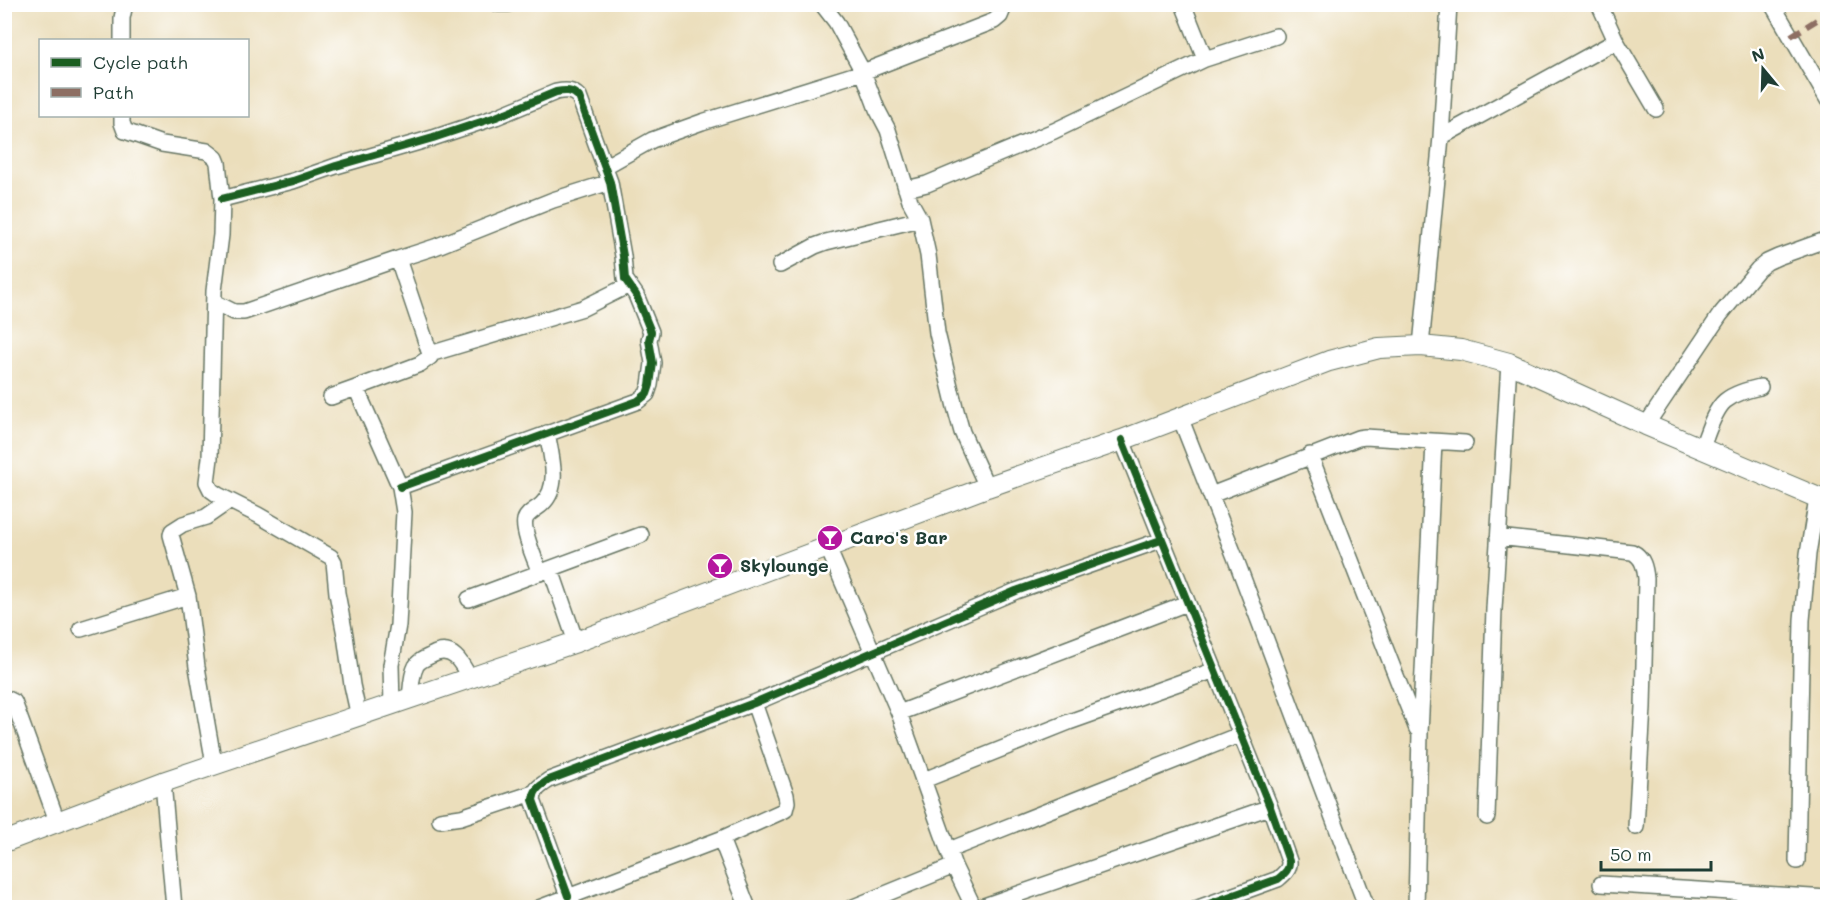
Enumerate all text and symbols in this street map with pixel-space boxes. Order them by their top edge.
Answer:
legend [39,39,249,117]
north arrow [1733,39,1793,99]
text: N [1749,42,1767,66]
text: Cycle path [93,50,188,74]
text: Path [93,80,133,104]
bar icon: Caro's Bar [815,523,845,553]
place label: Caro's Bar [850,525,948,549]
bar icon: Skylounge [705,551,735,581]
place label: Skylounge [740,553,829,577]
scale bar [1601,834,1710,872]
text: 50 m [1610,842,1652,866]

